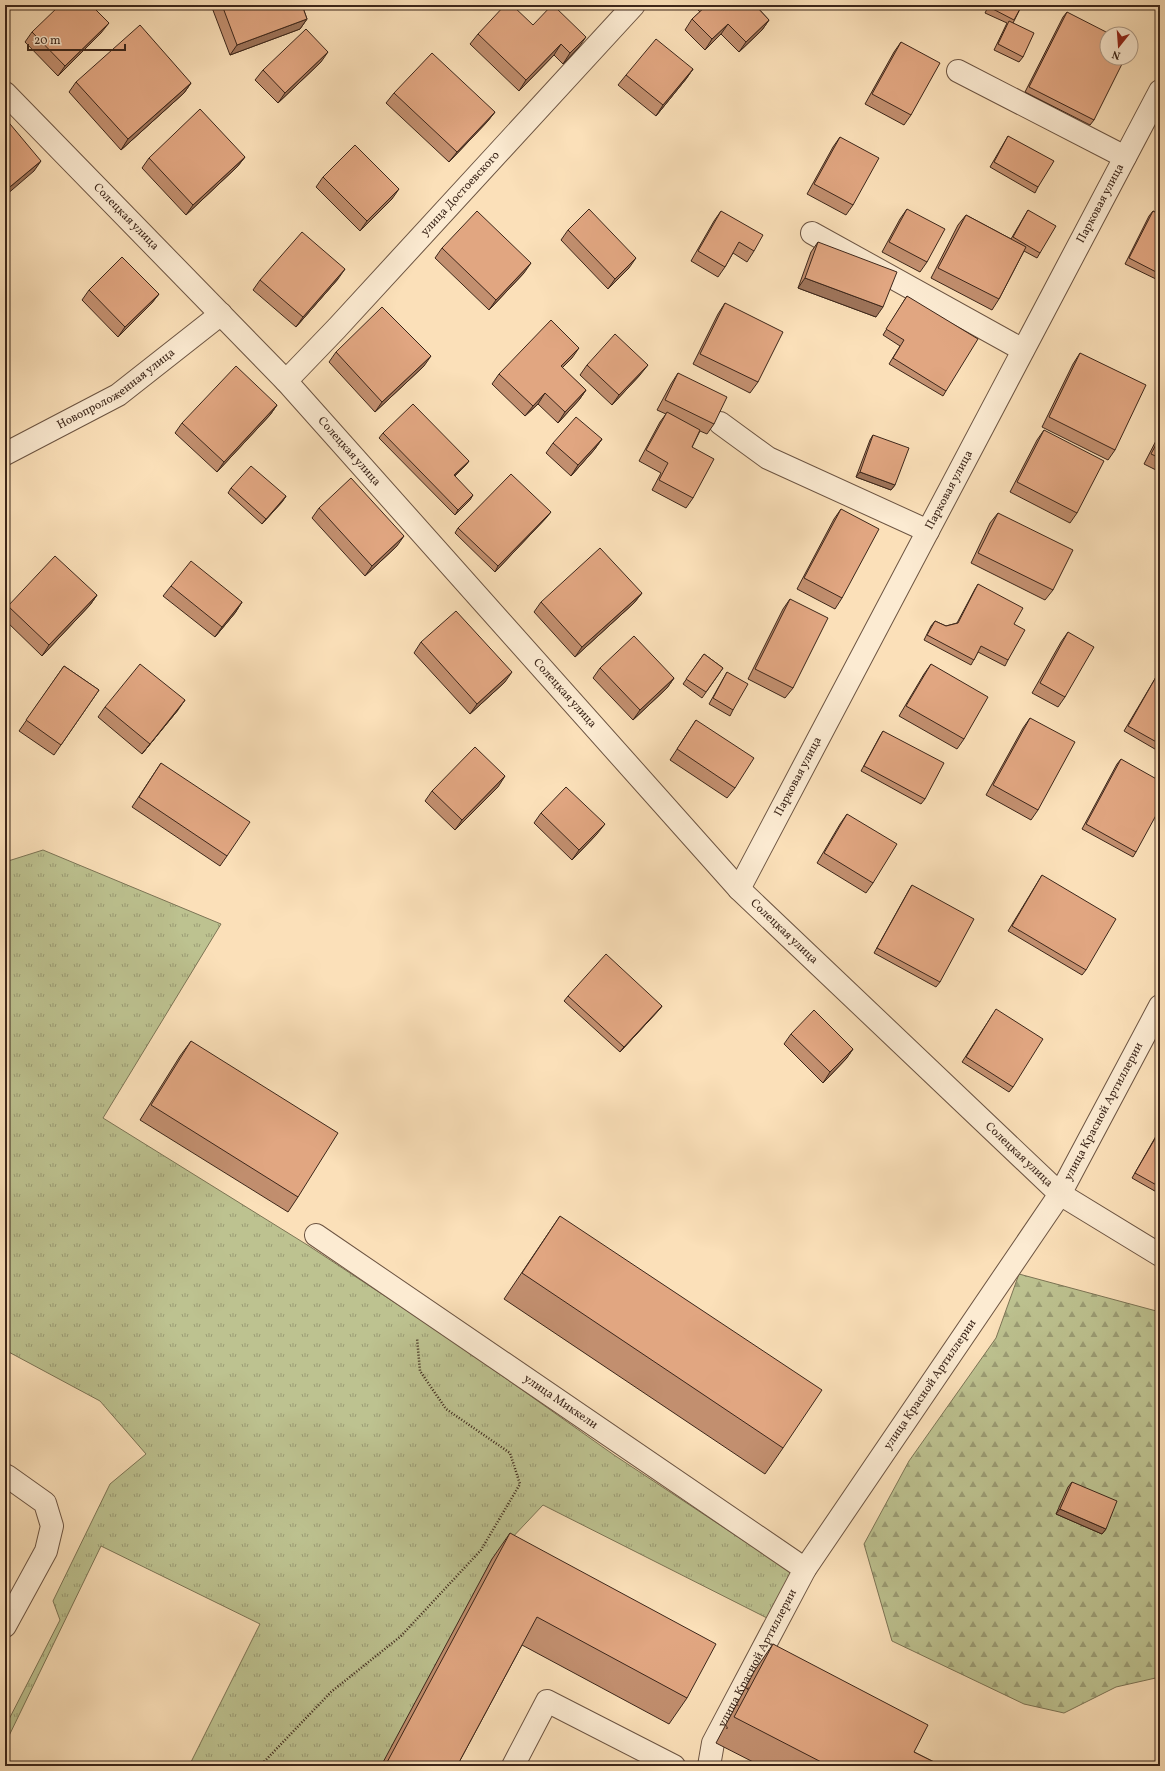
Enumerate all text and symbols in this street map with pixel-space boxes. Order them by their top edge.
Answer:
scale bar [28,26,125,52]
north arrow [1099,26,1139,66]
text: 20 m [34,33,61,49]
text: N [1110,46,1123,62]
street label: улица Достоевского [417,148,504,240]
street label: Парковая улица [1073,161,1128,246]
street label: Солецкая улица [89,180,162,254]
street label: Новопроложенная улица [54,345,179,433]
street label: Солецкая улица [314,413,384,490]
street label: Парковая улица [922,448,977,533]
street label: Солецкая улица [529,655,600,732]
street label: Парковая улица [771,734,826,819]
street label: Солецкая улица [746,896,821,968]
street label: улица Красной Артиллерии [1060,1040,1147,1184]
street label: Солецкая улица [981,1119,1056,1191]
street label: улица Красной Артиллерии [880,1316,980,1453]
street label: улица Миккели [520,1371,601,1433]
street label: улица Красной Артиллерии [715,1586,801,1731]

